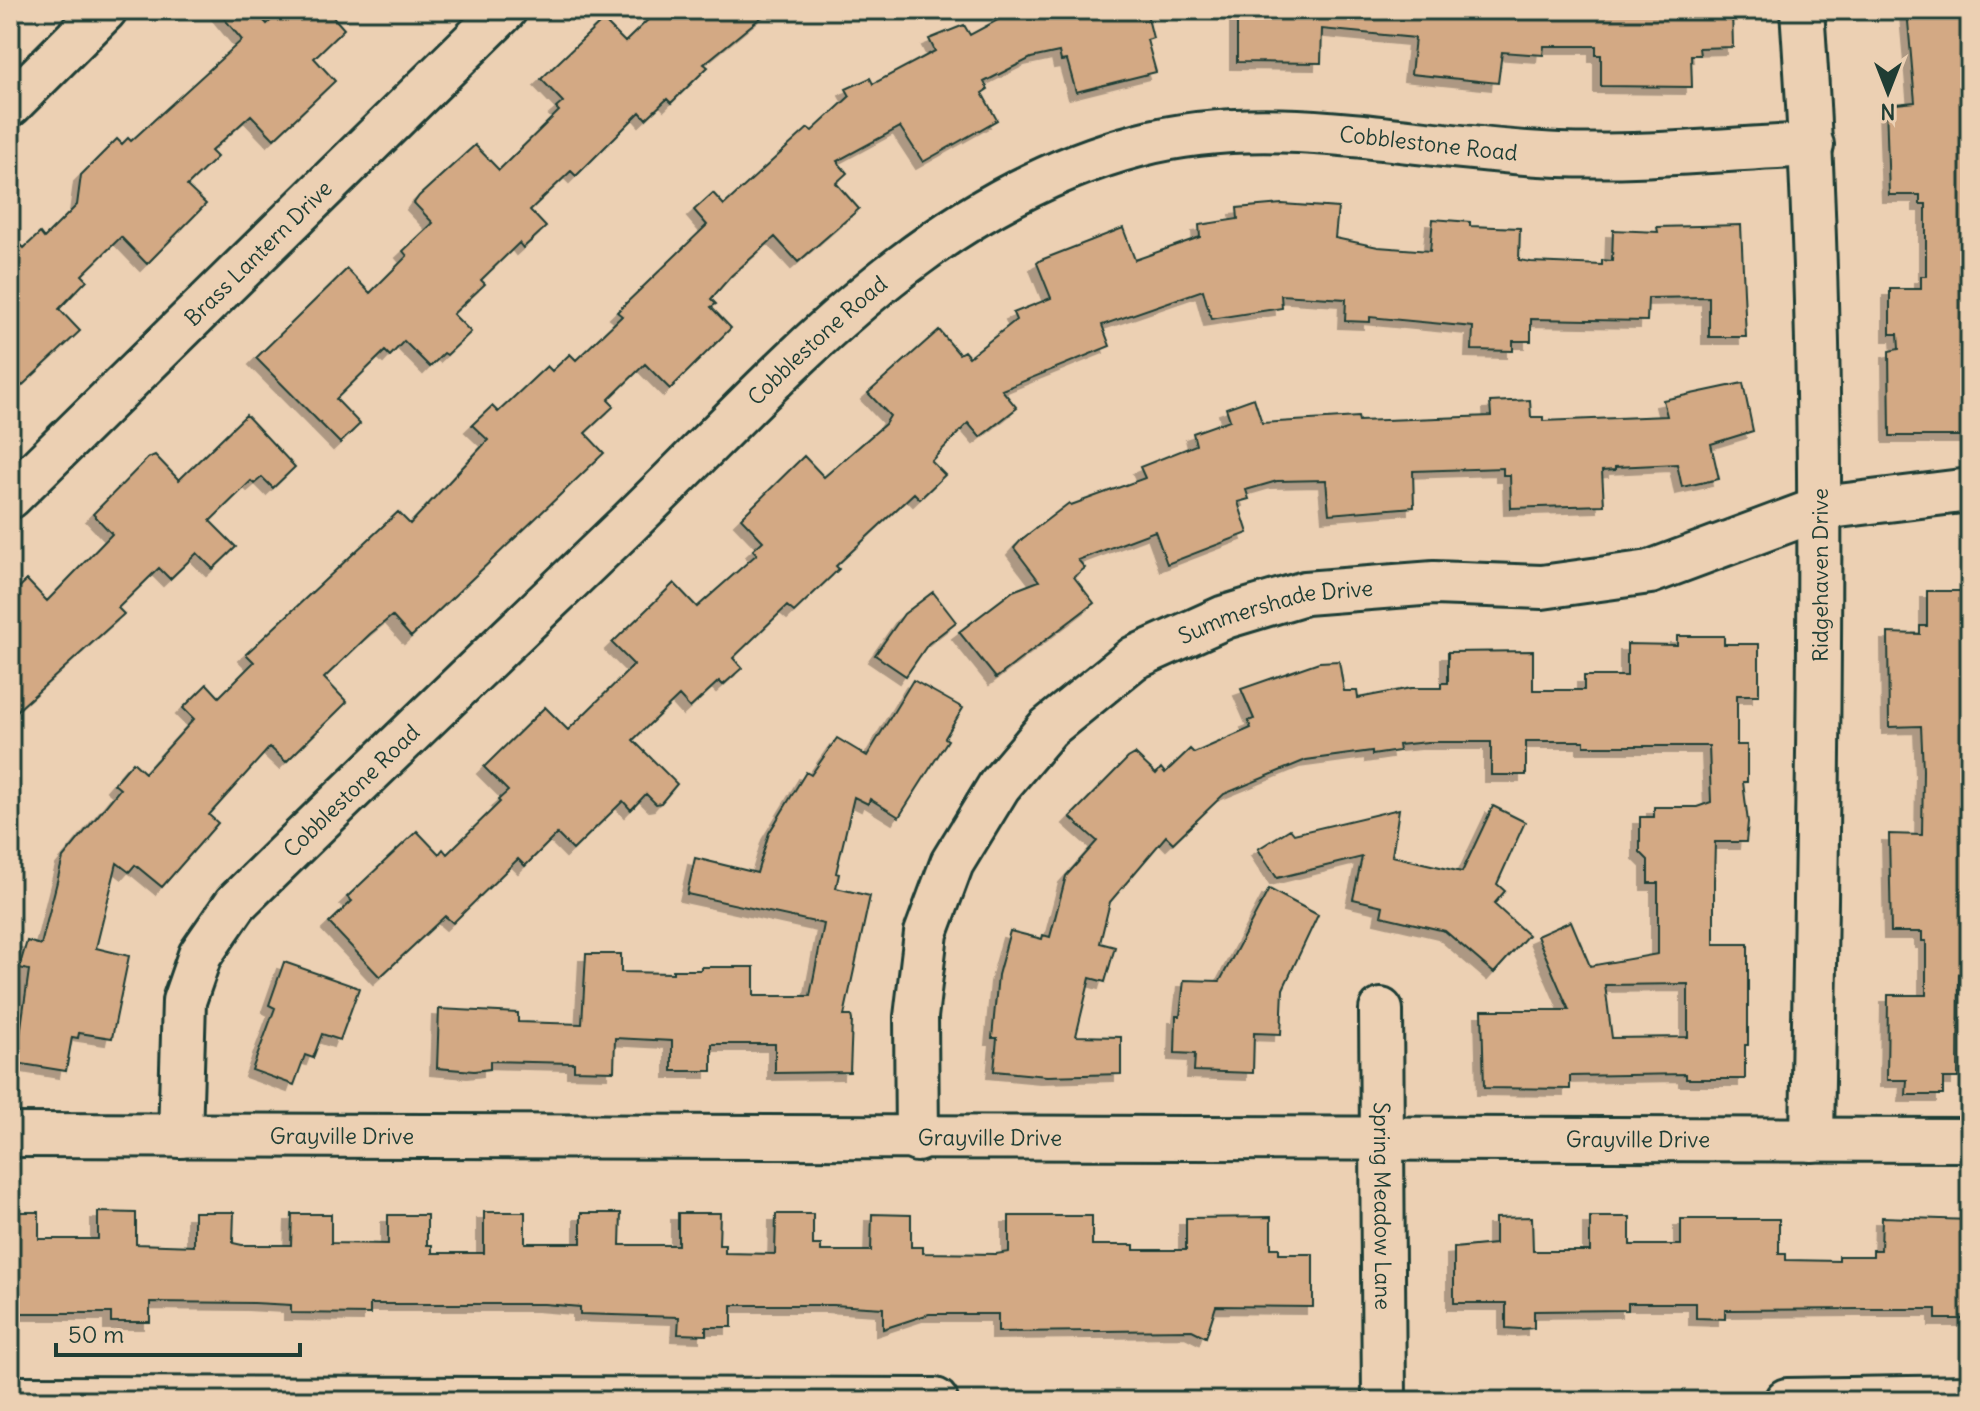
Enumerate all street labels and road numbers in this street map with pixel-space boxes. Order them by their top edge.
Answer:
street label: Cobblestone Road [1338,120,1519,167]
street label: Brass Lantern Drive [178,174,338,332]
street label: Cobblestone Road [741,270,893,411]
street label: Ridgehaven Drive [1806,488,1834,662]
street label: Summershade Drive [1174,574,1374,650]
street label: Cobblestone Road [277,718,425,863]
street label: Spring Meadow Lane [1368,1102,1397,1310]
street label: Grayville Drive [270,1122,414,1150]
street label: Grayville Drive [918,1123,1062,1152]
street label: Grayville Drive [1566,1125,1710,1153]

